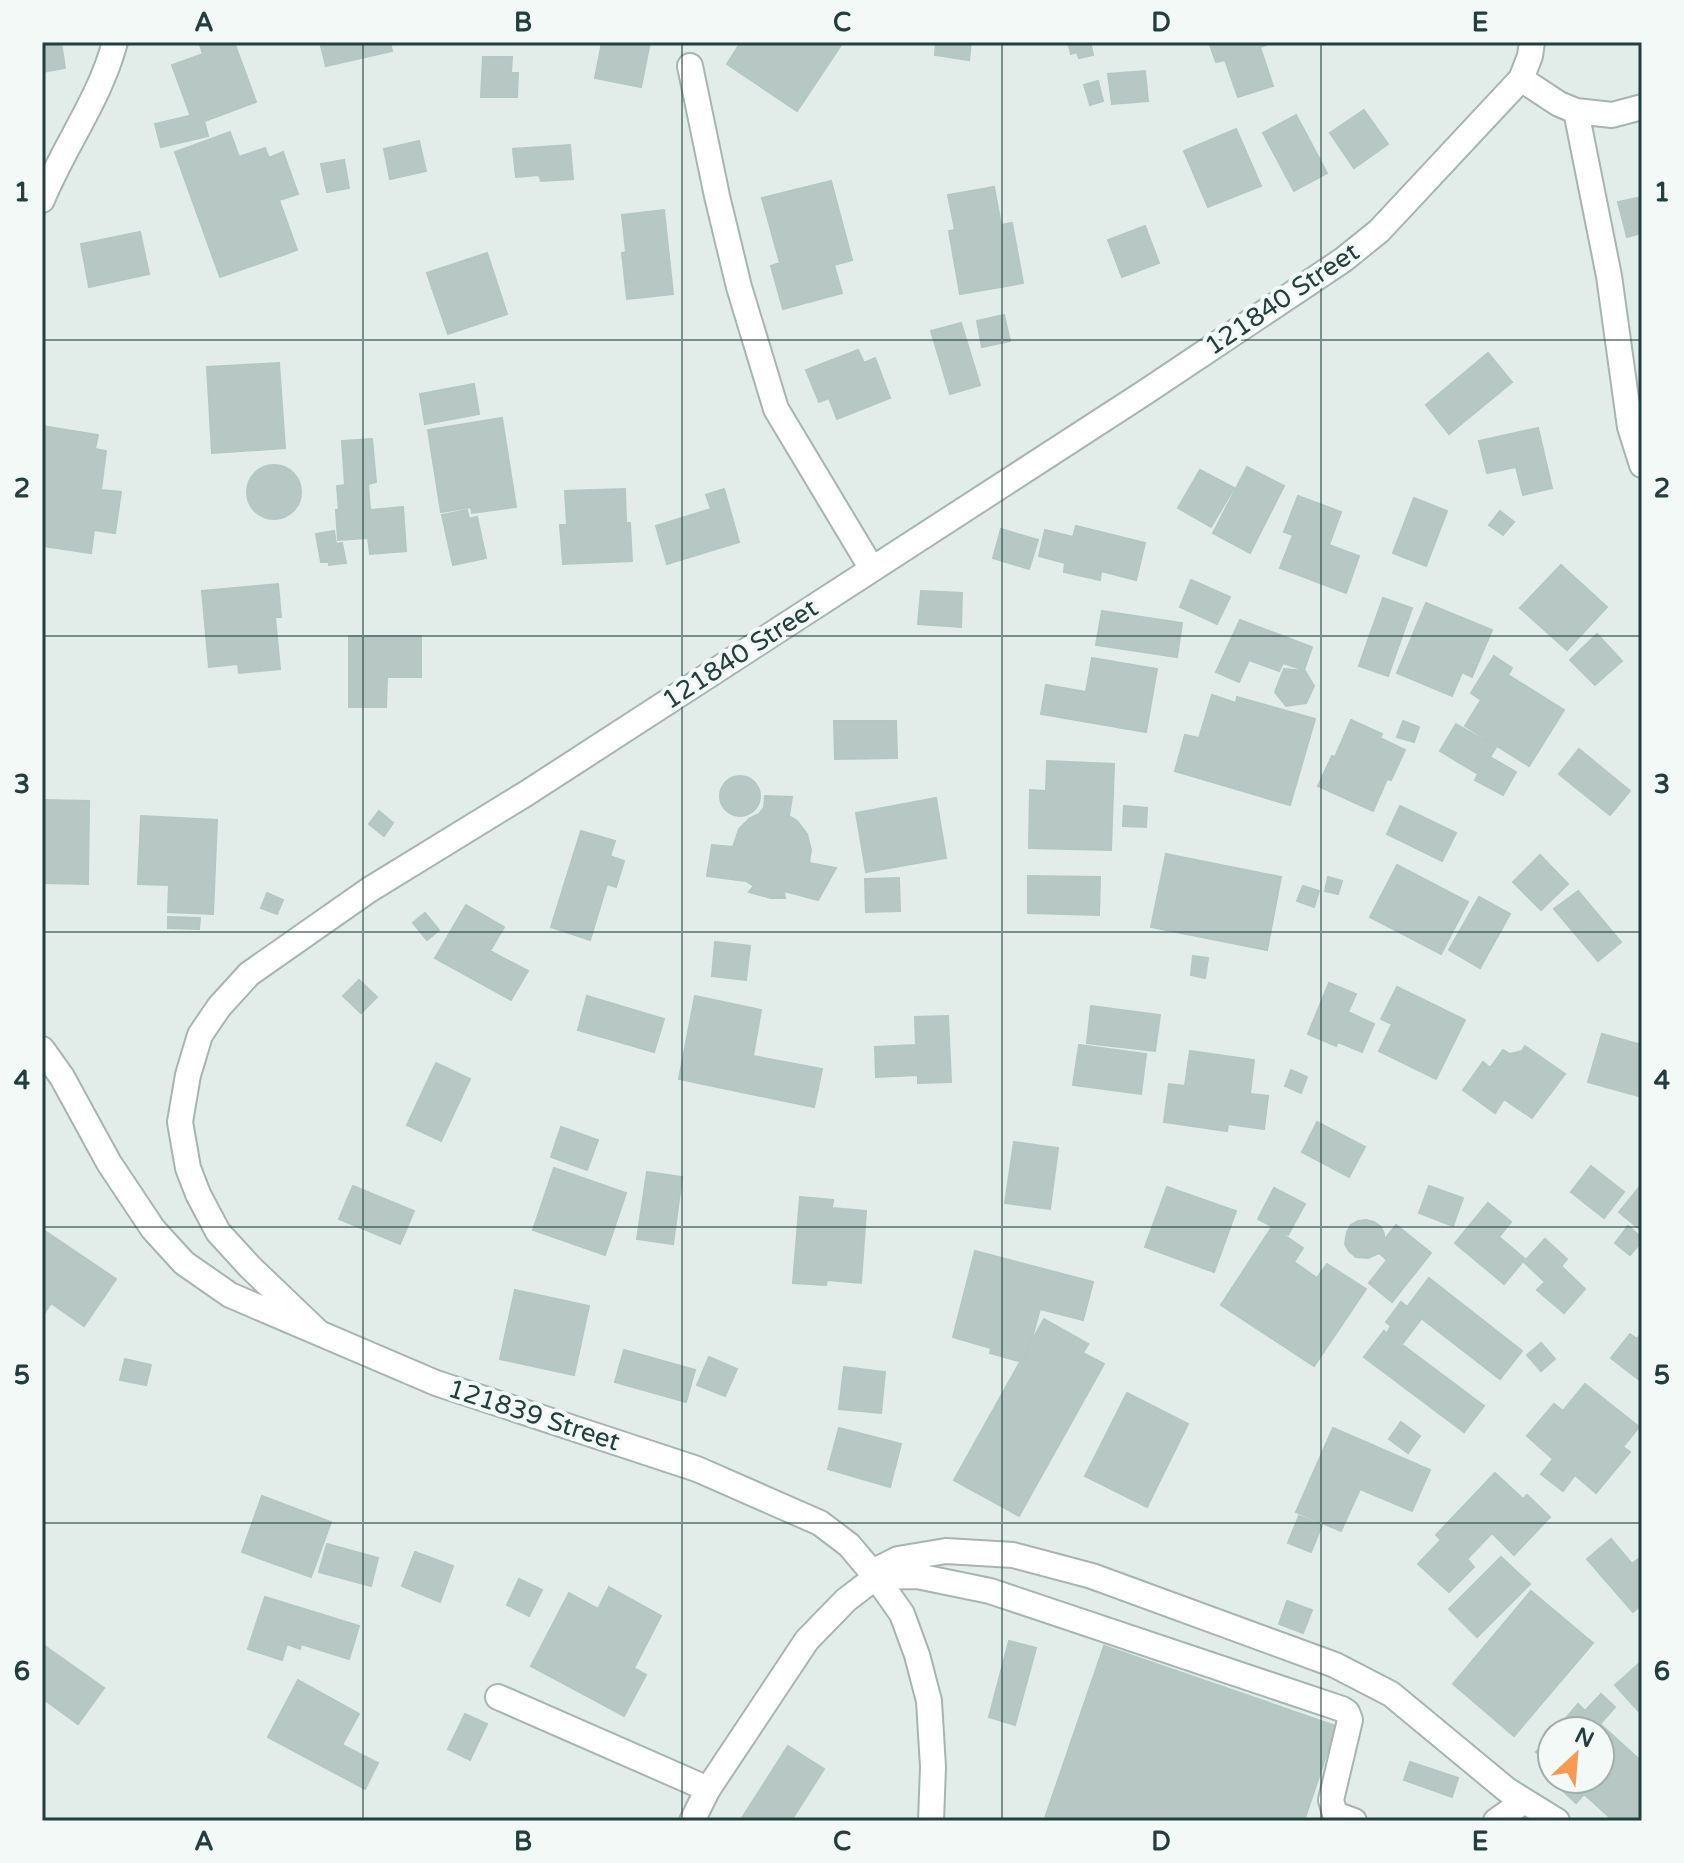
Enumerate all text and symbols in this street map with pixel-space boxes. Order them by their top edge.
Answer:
text: A [194,7,214,38]
text: B [514,7,532,38]
text: C [833,7,851,38]
text: D [1151,7,1171,38]
text: E [1472,7,1488,38]
text: 1 [14,177,30,208]
text: 1 [1654,177,1670,208]
street label: 121840 Street [1199,236,1365,362]
text: 2 [14,473,30,504]
text: 2 [1654,473,1670,504]
street label: 121840 Street [656,592,824,716]
text: 3 [14,769,30,800]
text: 3 [1654,769,1670,800]
text: 4 [14,1065,30,1096]
text: 4 [1654,1065,1670,1096]
text: 5 [14,1360,30,1391]
text: 5 [1654,1360,1670,1391]
street label: 121839 Street [444,1373,624,1457]
text: 6 [14,1656,30,1687]
text: 6 [1654,1656,1670,1687]
north arrow [1536,1715,1616,1795]
text: N [1571,1722,1598,1753]
text: A [194,1826,214,1857]
text: B [514,1826,532,1857]
text: C [833,1826,851,1857]
text: D [1151,1826,1171,1857]
text: E [1472,1826,1488,1857]

